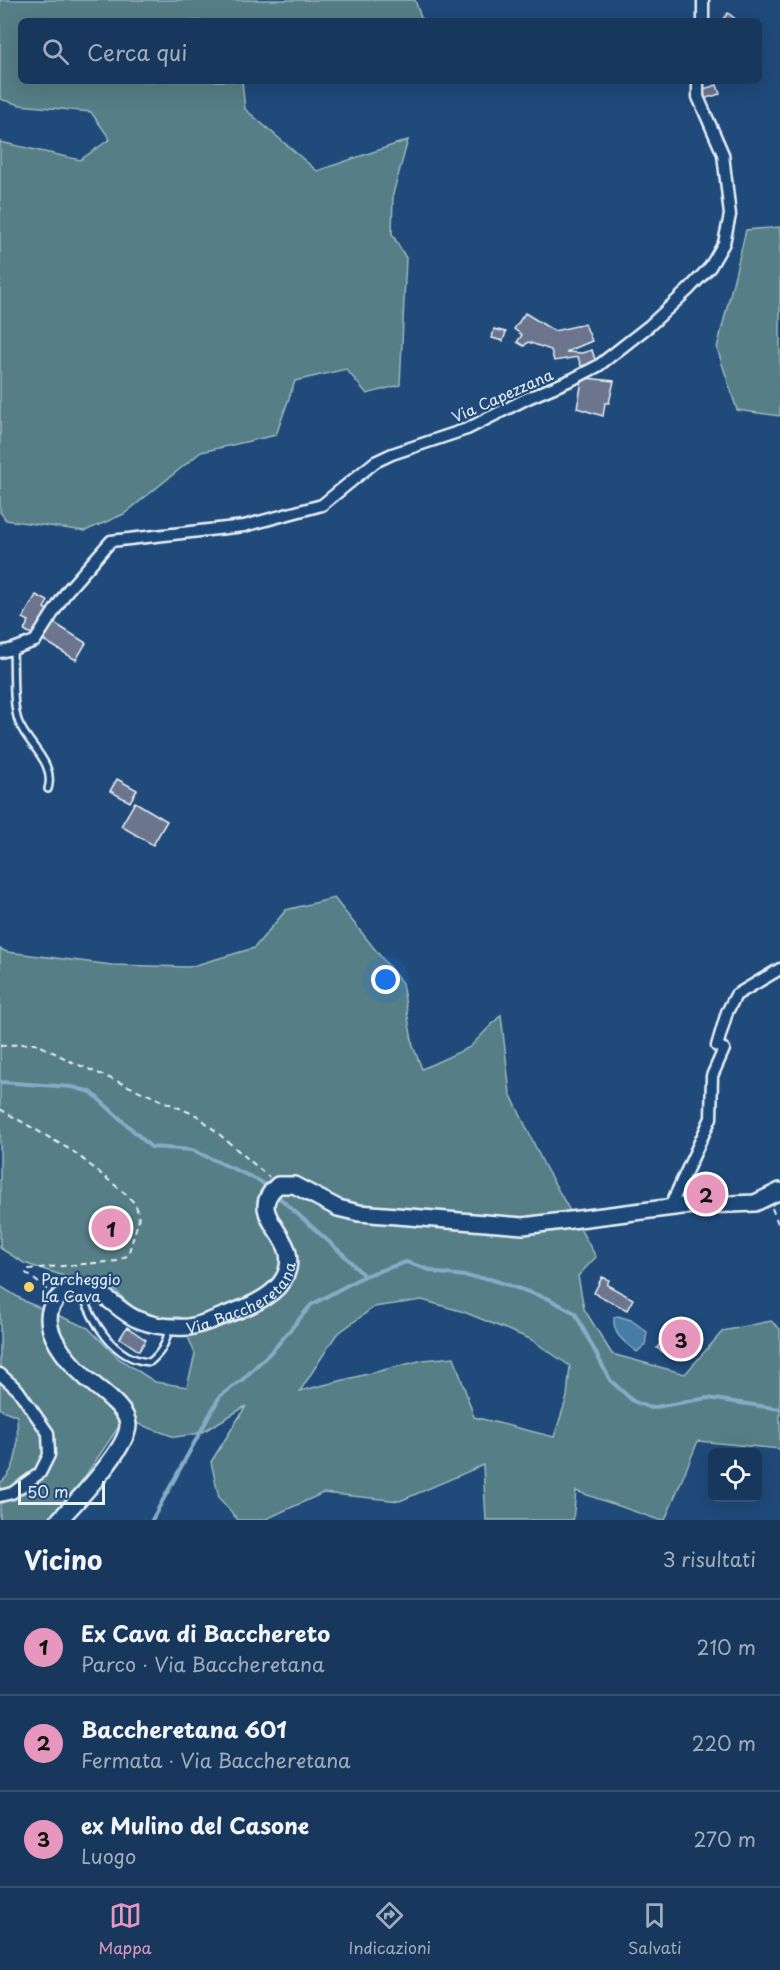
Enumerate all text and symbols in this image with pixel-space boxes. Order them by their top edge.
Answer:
search box [18,18,762,84]
icon: search [39,35,72,68]
text: Cerca qui [87,35,187,68]
street label: Via Capezzana [448,362,557,428]
your location [371,965,400,994]
pin: 2 [686,1172,726,1216]
pin: 1 [92,1206,130,1250]
street label: Via Baccheretana [184,1259,300,1339]
place label: Parcheggio La Cava [41,1267,121,1307]
marker: Parcheggio La Cava [22,1280,36,1294]
pin: 3 [662,1316,700,1362]
map controls [708,1448,762,1502]
button: locate [708,1448,762,1502]
scale bar [18,1478,105,1506]
text: 50 m [27,1479,68,1503]
text: Vicino [24,1540,102,1579]
text: 3 risultati [662,1544,756,1574]
text: Ex Cava di Bacchereto [81,1616,330,1649]
text: 1 [39,1632,48,1662]
text: 210 m [697,1632,756,1662]
text: Parco · Via Baccheretana [81,1649,325,1679]
text: Baccheretana 601 [81,1712,287,1745]
text: 2 [36,1728,51,1758]
text: 220 m [692,1728,756,1758]
text: Fermata · Via Baccheretana [81,1745,351,1775]
text: ex Mulino del Casone [81,1808,309,1841]
text: 3 [37,1824,50,1854]
text: 270 m [693,1824,756,1854]
text: Luogo [81,1841,136,1871]
tab: Mappa [98,1899,152,1959]
tab: Indicazioni [349,1899,431,1959]
tab: Salvati [628,1899,682,1959]

